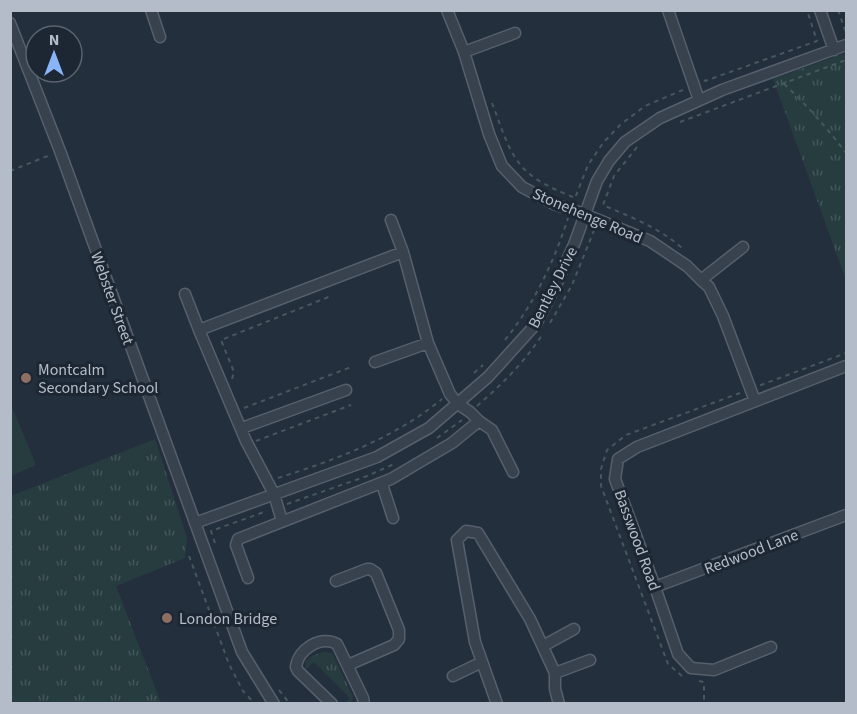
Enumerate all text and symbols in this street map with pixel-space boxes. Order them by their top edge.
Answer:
north arrow [24,24,84,84]
text: N [49,29,59,51]
street label: Stonehenge Road [529,183,646,249]
street label: Bentley Drive [523,243,583,332]
street label: Webster Street [85,249,139,349]
place label: Montcalm Secondary School [38,359,158,399]
marker: Montcalm Secondary School [19,371,33,385]
street label: Basswood Road [609,487,666,594]
street label: Redwood Lane [701,524,802,580]
place label: London Bridge [179,608,277,630]
marker: London Bridge [160,611,174,625]

